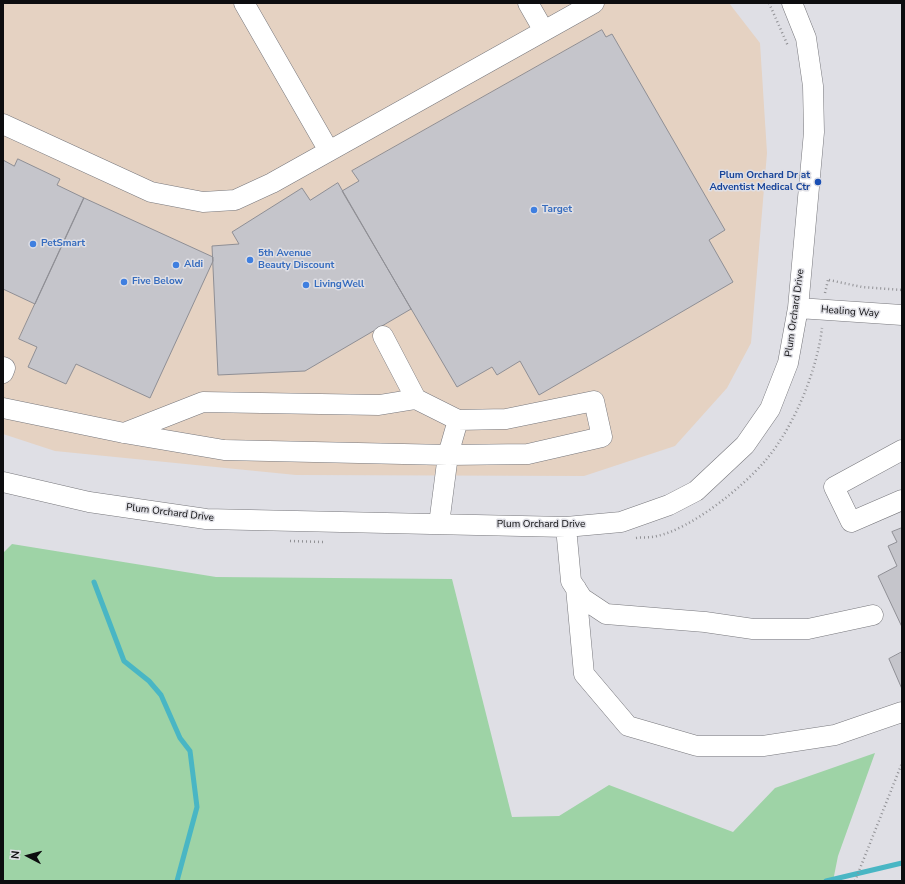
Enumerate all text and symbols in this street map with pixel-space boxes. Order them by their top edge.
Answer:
place label: Plum Orchard Dr at Adventist Medical Ctr [709,170,810,194]
marker: Plum Orchard Dr at Adventist Medical Ctr [813,177,823,187]
place label: Target [542,204,572,216]
marker: Target [529,205,539,215]
place label: PetSmart [41,238,85,250]
marker: PetSmart [28,239,38,249]
place label: 5th Avenue Beauty Discount [258,248,334,272]
marker: 5th Avenue Beauty Discount [245,255,255,265]
place label: Aldi [184,259,203,271]
marker: Aldi [171,260,181,270]
street label: Plum Orchard Drive [783,268,807,358]
place label: Five Below [132,276,183,288]
marker: Five Below [119,277,129,287]
place label: LivingWell [314,279,364,291]
marker: LivingWell [301,280,311,290]
street label: Healing Way [820,304,880,320]
street label: Plum Orchard Drive [125,502,215,524]
street label: Plum Orchard Drive [497,519,585,531]
north arrow [8,836,48,876]
text: N [8,850,23,860]

